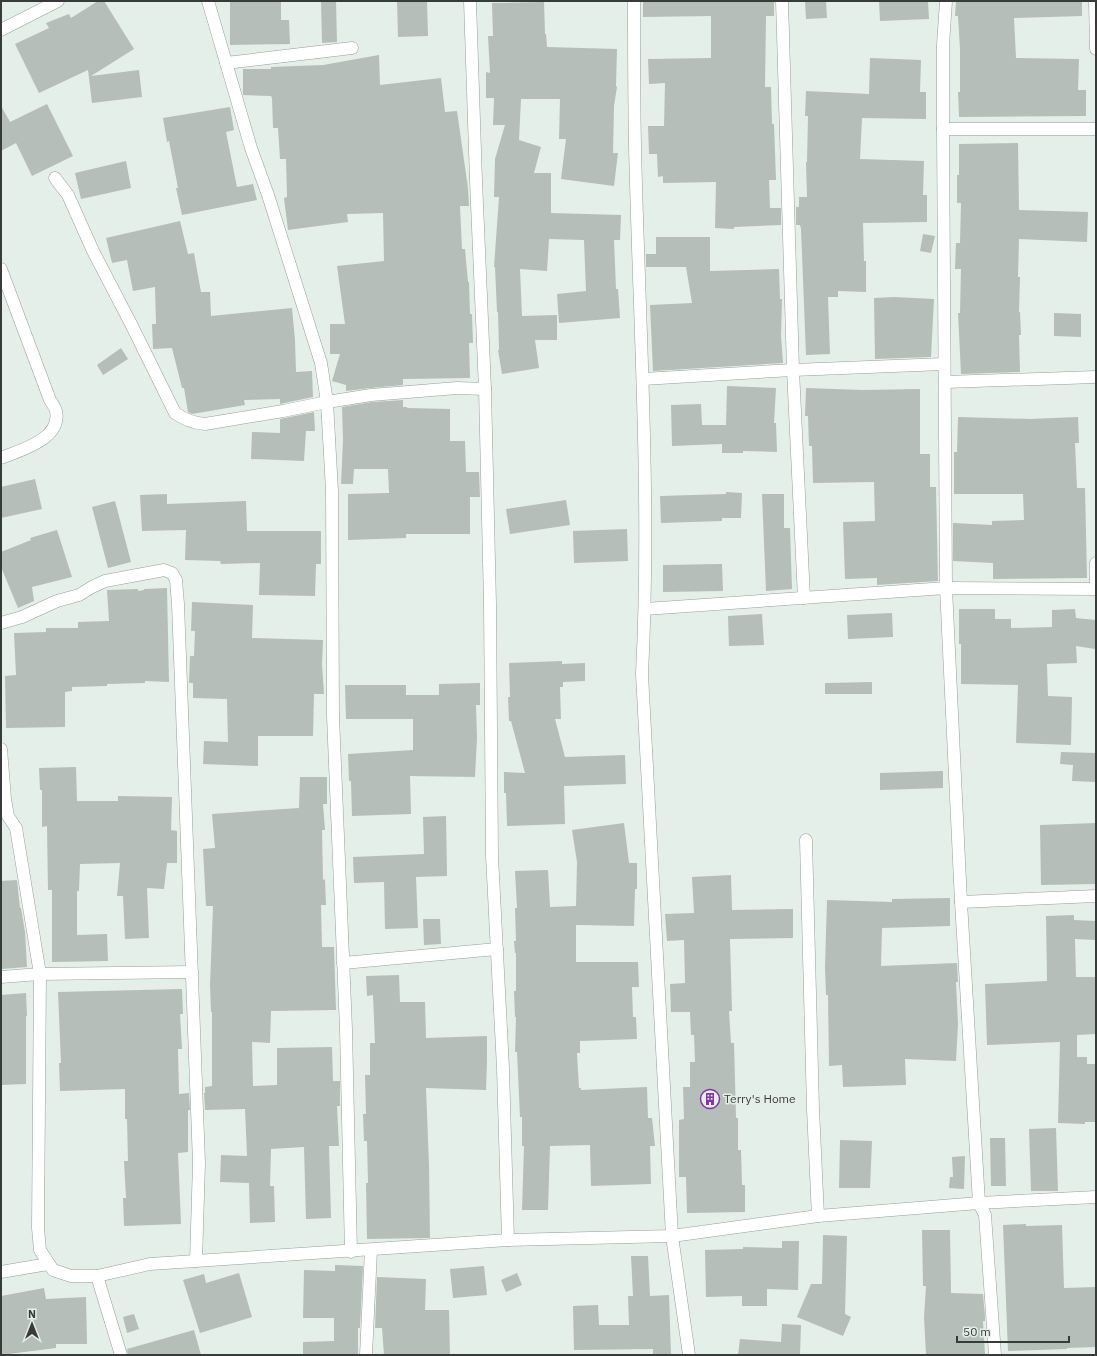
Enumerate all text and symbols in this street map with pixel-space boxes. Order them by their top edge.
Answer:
building icon: Terry's Home [699,1088,721,1110]
place label: Terry's Home [724,1091,796,1106]
north arrow [12,1304,52,1344]
text: N [28,1307,36,1321]
scale bar [957,1318,1069,1344]
text: 50 m [963,1324,991,1339]

